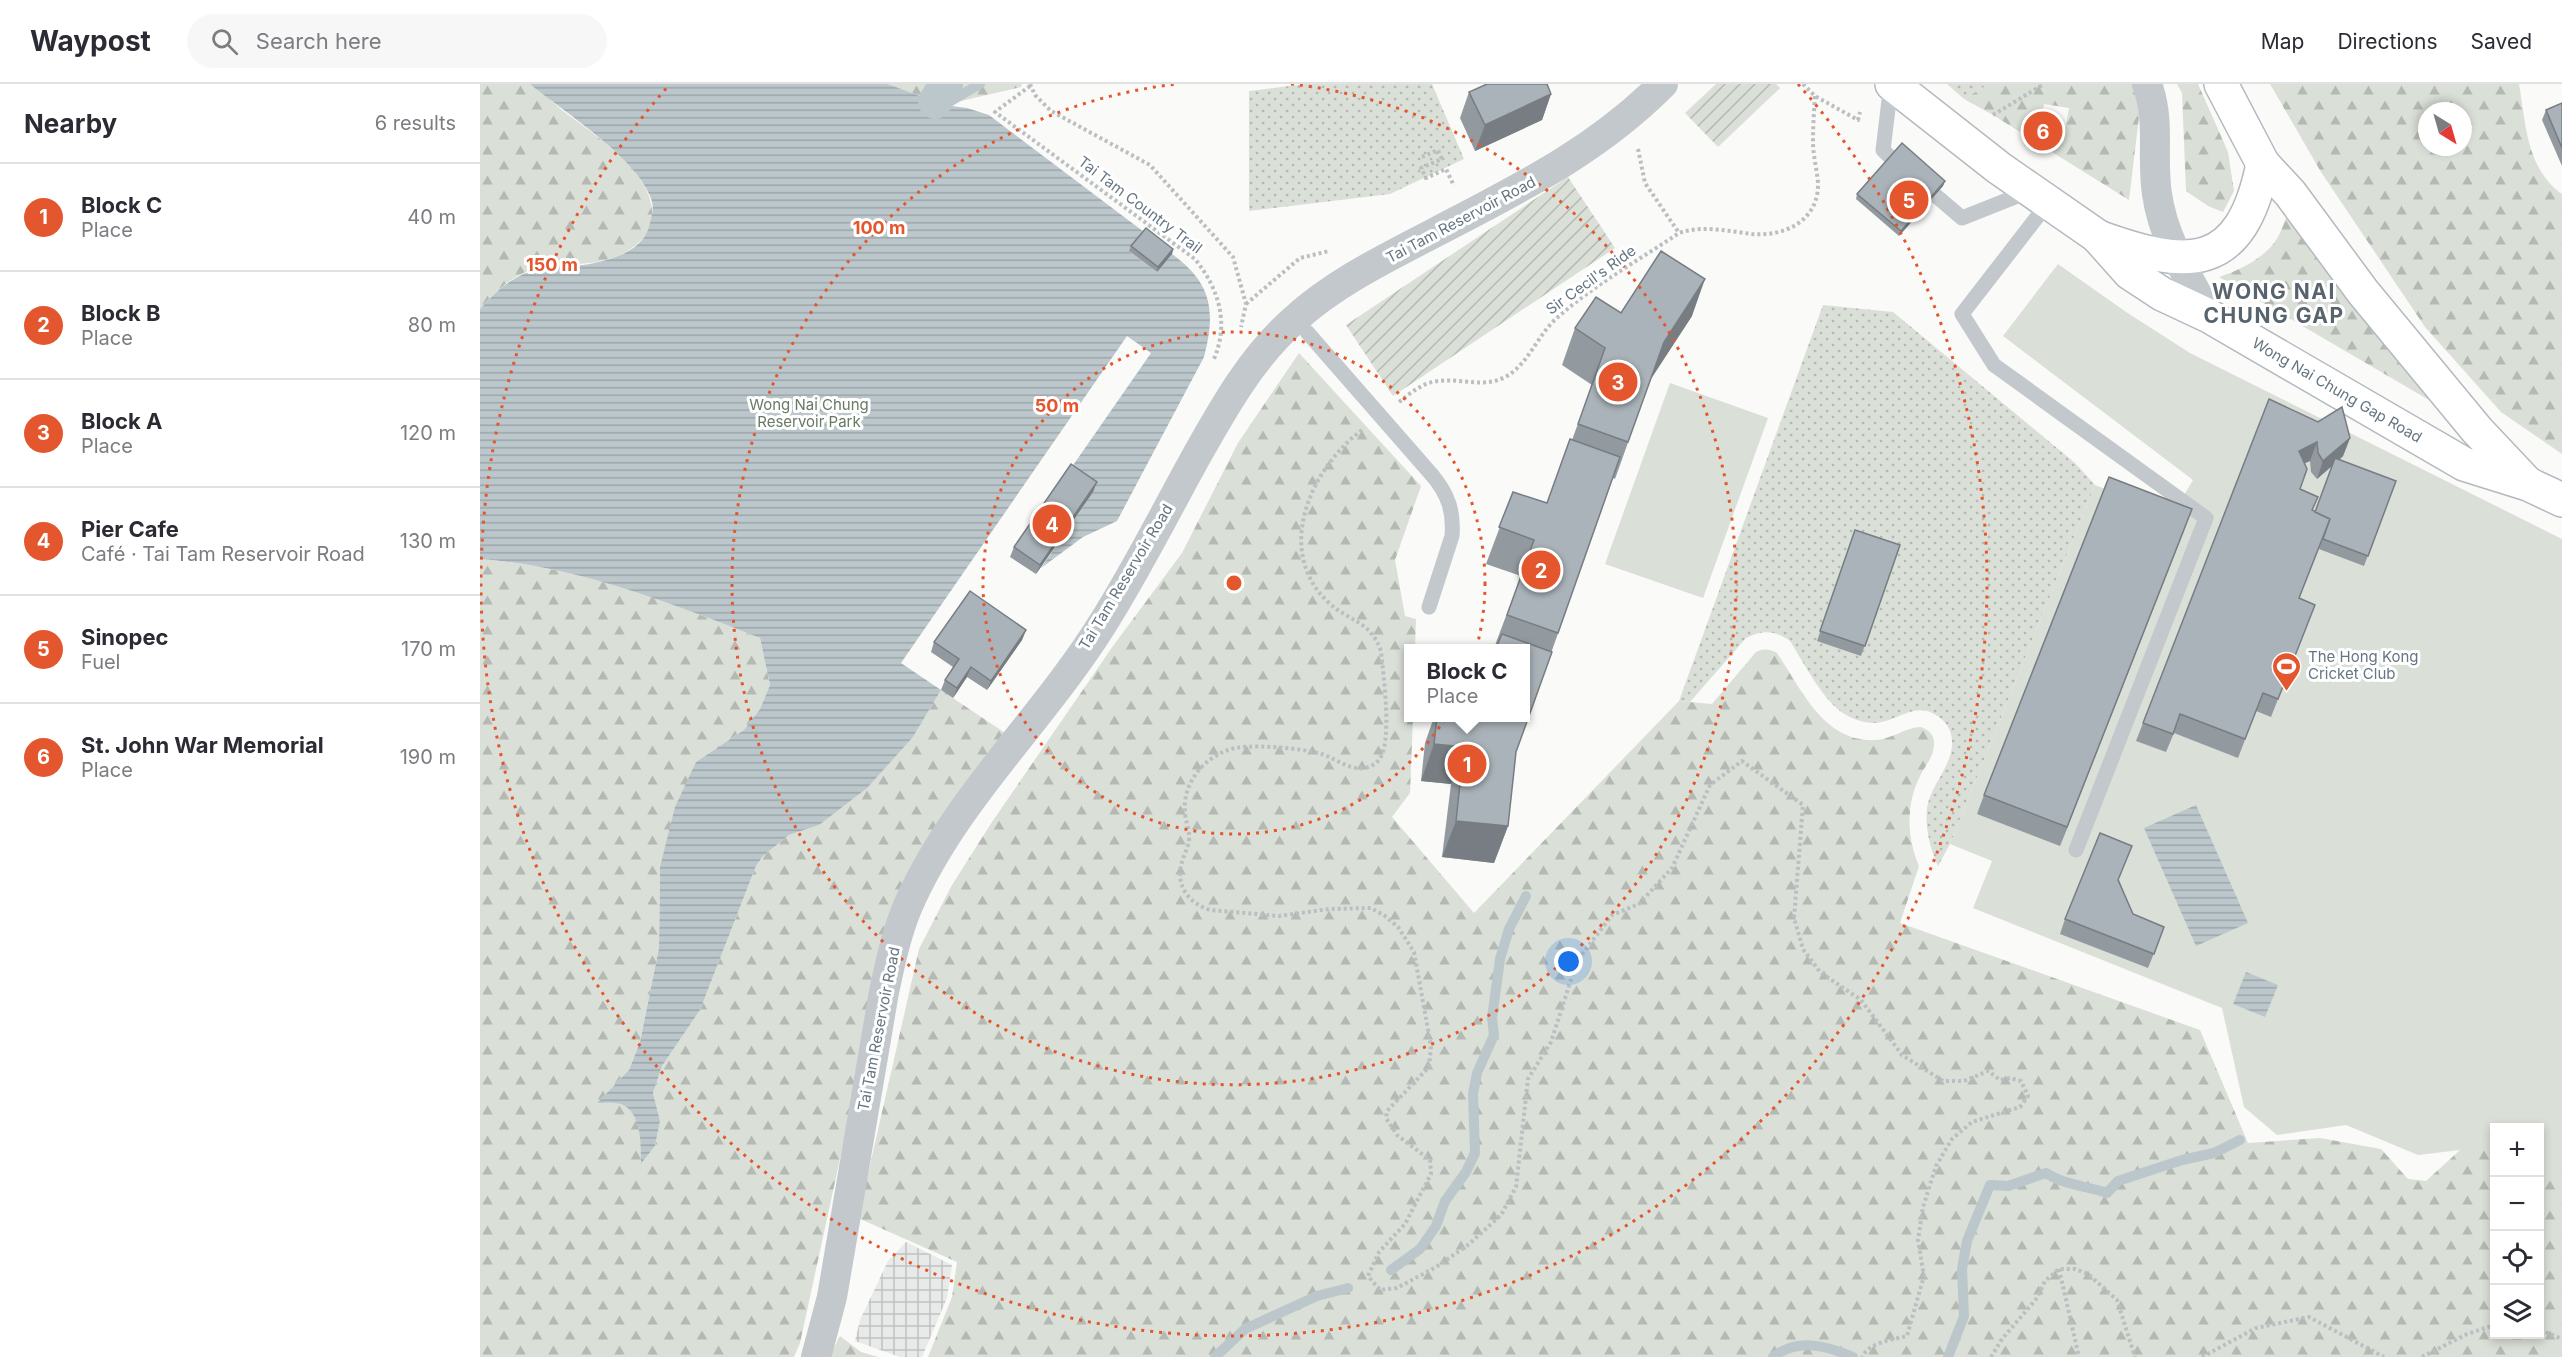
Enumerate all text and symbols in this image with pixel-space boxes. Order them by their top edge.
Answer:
search box [187,14,607,68]
text: Waypost [30,24,151,58]
icon: search [208,25,241,58]
text: Search here [256,28,382,54]
text: Map [2261,29,2304,54]
text: Directions [2337,29,2438,54]
text: Saved [2471,29,2532,54]
north arrow [2418,102,2472,156]
text: Nearby [24,108,117,139]
pin: 6 [2024,108,2062,154]
text: 6 results [375,111,456,135]
street label: Tai Tam Country Trail [1074,152,1206,257]
street label: Tai Tam Reservoir Road [1383,172,1539,267]
pin: 5 [1890,178,1928,222]
text: Block C [81,192,162,218]
text: 1 [39,205,48,229]
text: 40 m [407,205,456,229]
text: 100 m [853,217,905,238]
text: Place [81,218,133,242]
street label: Sir Cecil's Ride [1542,241,1639,319]
text: 150 m [526,254,578,275]
district label: WONG NAI CHUNG GAP [2203,279,2345,328]
text: Block B [81,300,160,326]
text: 2 [37,313,50,337]
text: 80 m [408,313,456,337]
text: Place [81,326,133,350]
street label: Wong Nai Chung Gap Road [2249,333,2426,447]
pin: 3 [1598,360,1638,404]
park label: Wong Nai Chung Reservoir Park [749,395,869,431]
text: 50 m [1035,395,1079,416]
text: Block A [81,408,162,434]
text: 3 [37,421,50,445]
text: 120 m [400,421,456,445]
text: Place [81,434,133,458]
street label: Tai Tam Reservoir Road [1074,500,1177,653]
pin: 4 [1032,502,1072,546]
text: Pier Cafe [81,516,179,542]
text: 4 [37,529,50,553]
text: 130 m [400,529,456,553]
text: Café · Tai Tam Reservoir Road [81,542,365,566]
pin: 2 [1522,548,1560,592]
centre of rings [1224,573,1244,593]
text: Sinopec [81,624,168,650]
text: 5 [37,637,50,661]
text: 170 m [401,637,456,661]
popup [1404,644,1530,722]
place label: The Hong Kong Cricket Club [2308,647,2418,683]
text: Fuel [81,650,120,674]
sports icon: The Hong Kong Cricket Club [2271,650,2303,692]
text: Block C [1426,658,1508,684]
text: Place [1426,684,1478,708]
text: St. John War Memorial [81,732,324,758]
pin: 1 [1448,742,1486,786]
text: 6 [37,745,50,769]
text: 190 m [400,745,456,769]
text: Place [81,758,133,782]
street label: Tai Tam Reservoir Road [853,945,904,1113]
your location [1554,947,1583,976]
map controls [2490,1123,2544,1339]
button: + [2490,1123,2544,1177]
button: − [2490,1177,2544,1231]
button: locate [2490,1231,2544,1285]
button: layers [2490,1285,2544,1339]

